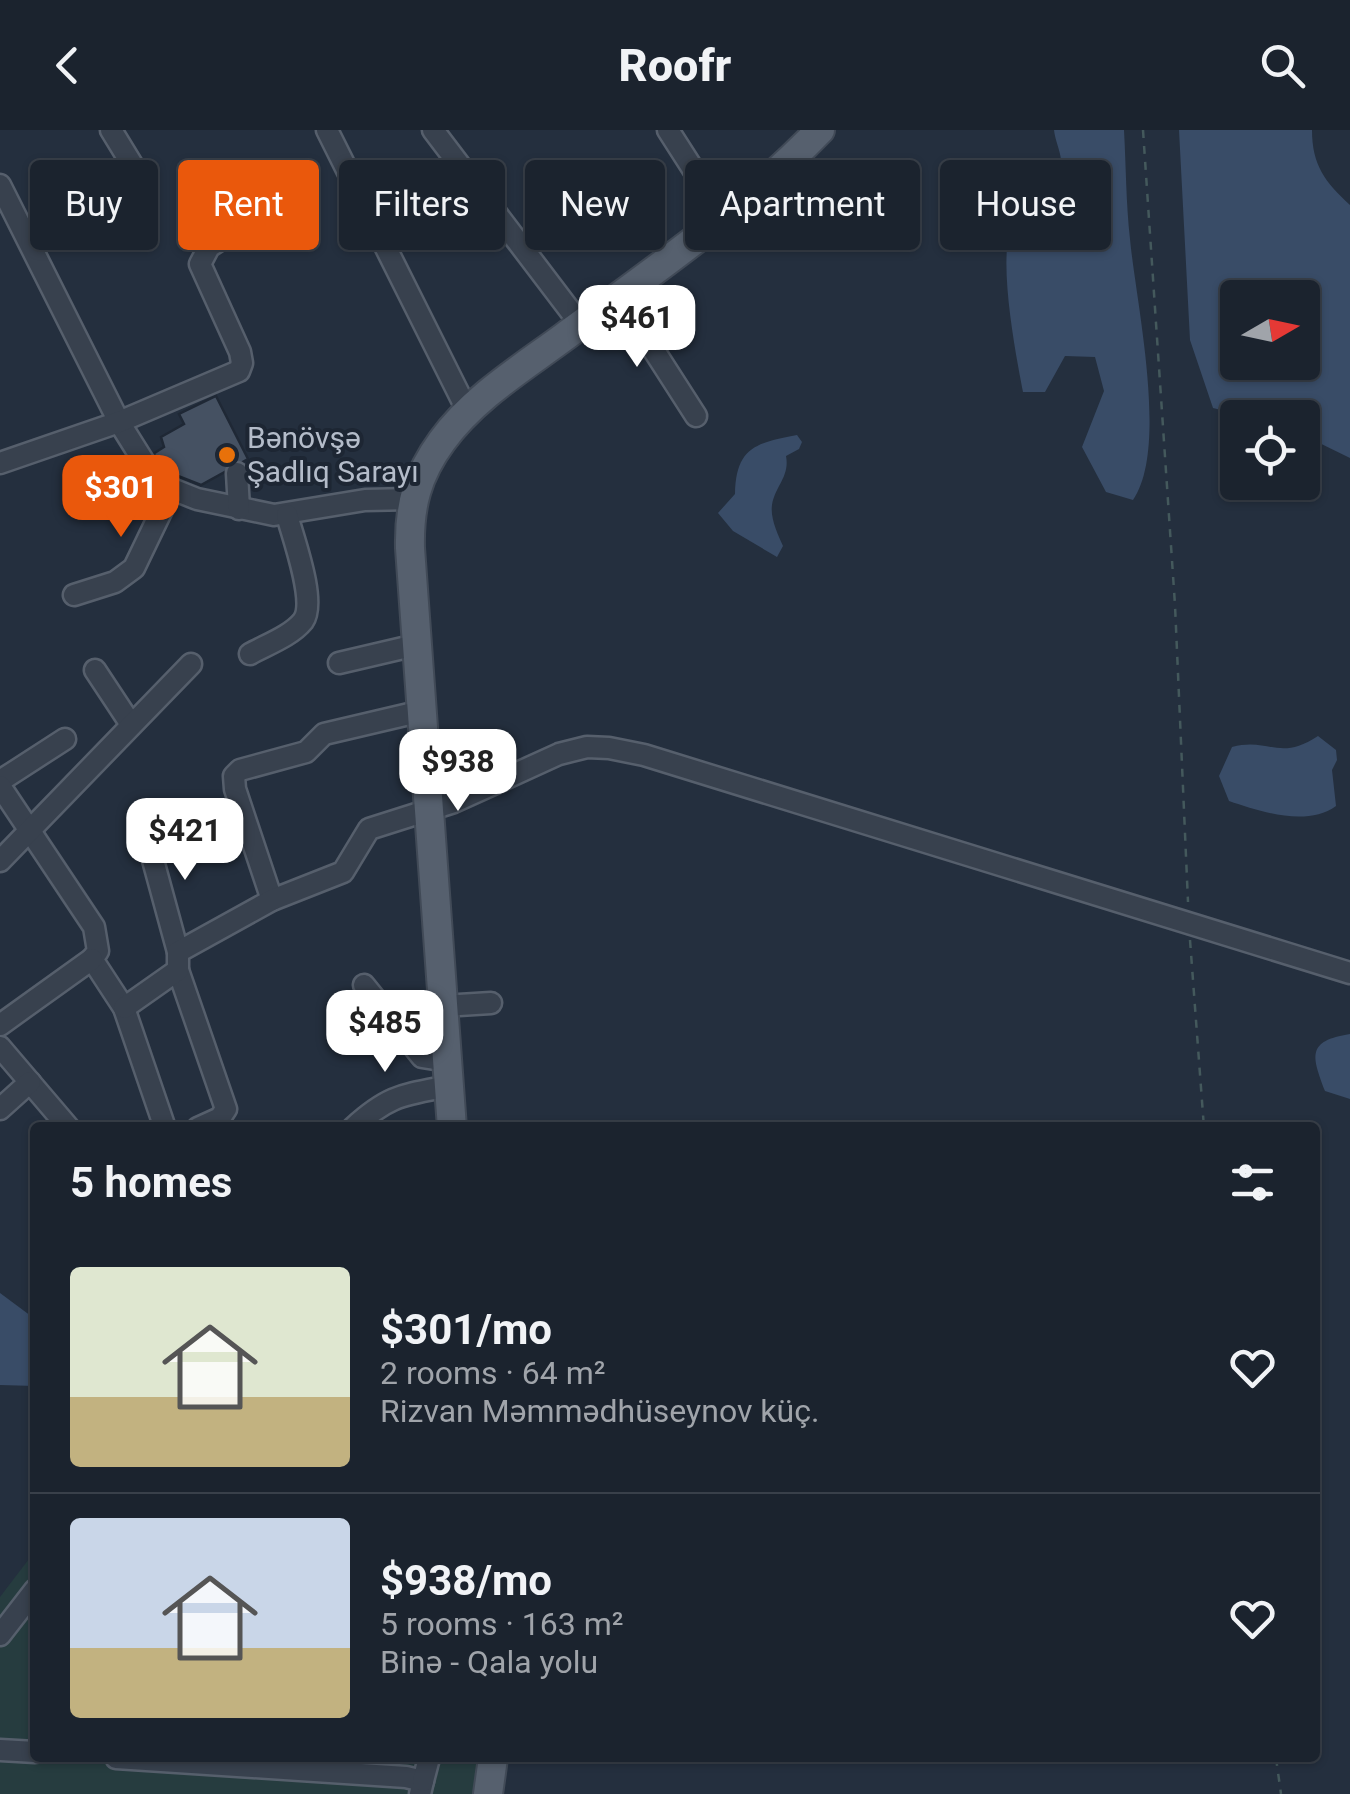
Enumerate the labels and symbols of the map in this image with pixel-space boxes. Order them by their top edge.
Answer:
north arrow [1220,280,1320,380]
pin: $461 [578,285,696,370]
place label: Bənövşə Şadlıq Sarayı [247,420,419,489]
marker: Bənövşə Şadlıq Sarayı [216,444,238,466]
pin: $301 [62,455,180,540]
pin: $938 [399,729,517,814]
pin: $421 [126,798,244,883]
pin: $485 [326,990,444,1075]

